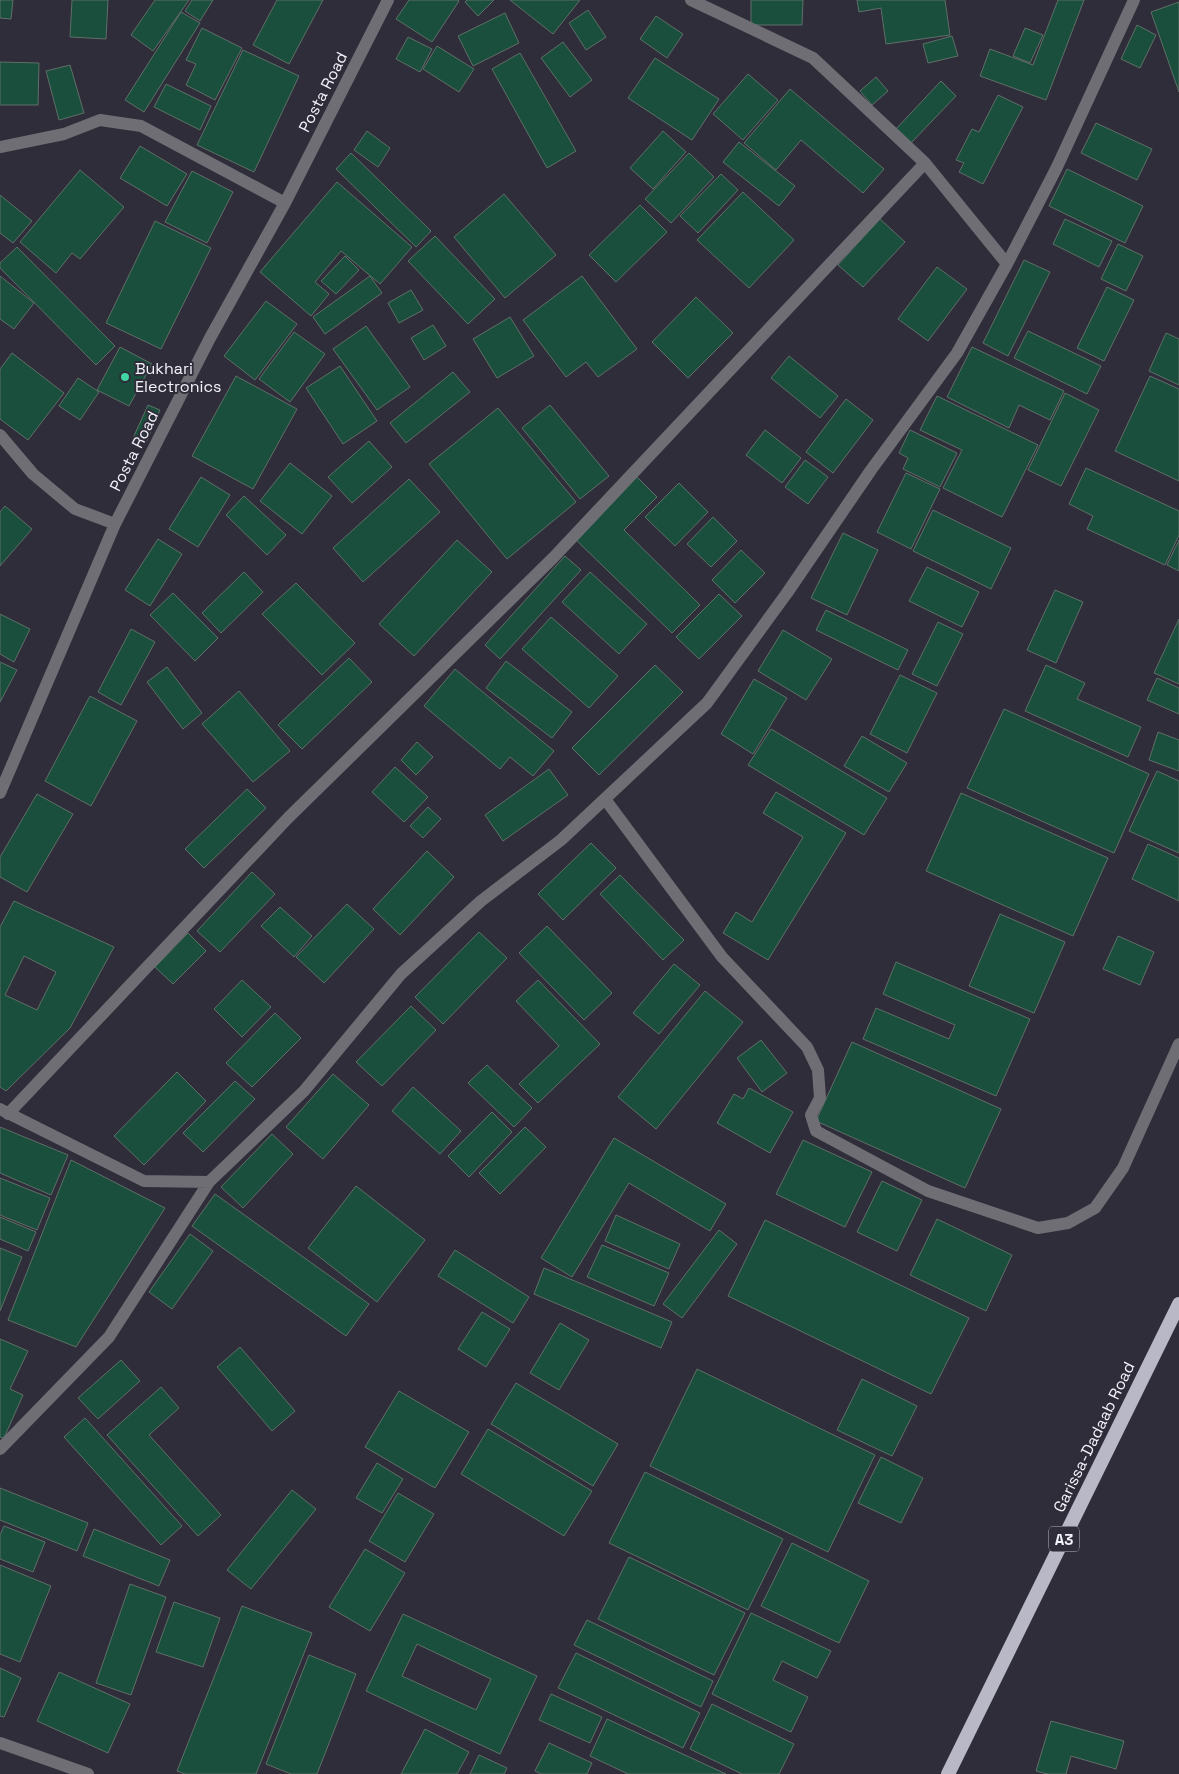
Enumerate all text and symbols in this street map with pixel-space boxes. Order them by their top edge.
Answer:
street label: Posta Road [294,48,352,136]
place label: Bukhari Electronics [135,358,221,397]
marker: Bukhari Electronics [119,371,131,383]
street label: Posta Road [105,407,163,495]
street label: Garissa-Dadaab Road [1048,1358,1140,1516]
road number: A3 [1049,1526,1079,1552]

